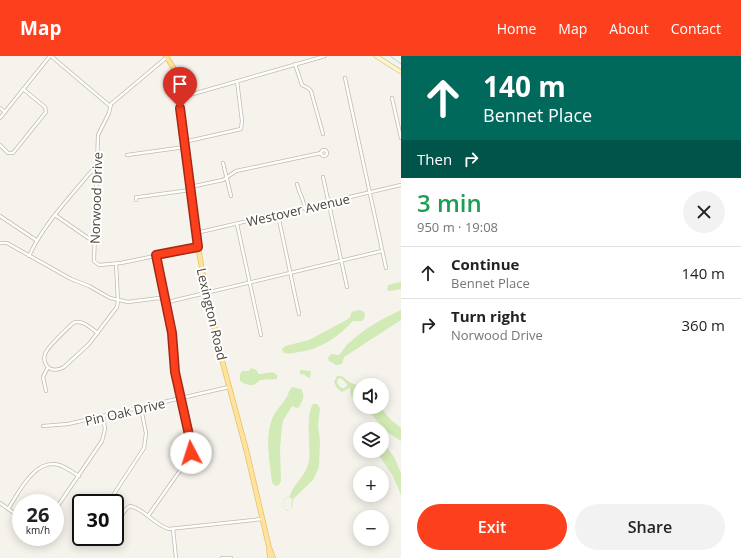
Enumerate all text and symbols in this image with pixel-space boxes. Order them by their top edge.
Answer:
text: Map [20,15,61,41]
text: Home [497,19,536,38]
text: Map [558,19,587,38]
text: About [609,19,649,38]
text: Contact [671,19,721,38]
pin [163,67,197,108]
text: 140 m [483,67,566,105]
icon: ahead [417,72,469,124]
icon: arrive [169,73,191,95]
text: Bennet Place [483,103,592,127]
icon: right [460,148,482,170]
text: Then [417,149,452,169]
street label: Norwood Drive [85,152,107,244]
text: 3 min [417,186,482,219]
street label: Westover Avenue [244,189,352,231]
button: close [683,191,725,233]
text: 950 m · 19:08 [417,218,498,236]
text: Continue [451,254,519,274]
icon: ahead [417,262,439,284]
text: 140 m [681,263,725,283]
street label: Lexington Road [193,266,231,362]
text: Bennet Place [451,274,530,292]
text: Turn right [451,306,526,326]
icon: right [417,314,439,336]
text: 360 m [681,315,725,335]
text: Norwood Drive [451,326,543,344]
map controls [353,378,389,546]
button: sound [353,378,389,414]
street label: Pin Oak Drive [83,394,167,430]
button: layers [353,422,389,458]
position arrow [170,432,212,474]
button: + [353,466,389,502]
speed limit sign: 30 [72,494,124,546]
text: 26 [27,501,49,528]
button: Exit [417,504,567,550]
button: Share [575,504,725,550]
button: − [353,510,389,546]
text: km/h [26,523,50,537]

